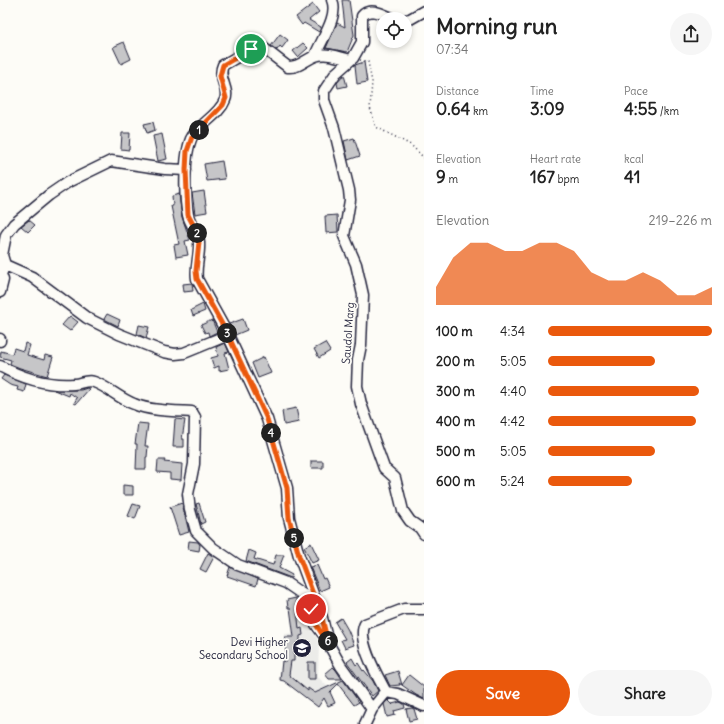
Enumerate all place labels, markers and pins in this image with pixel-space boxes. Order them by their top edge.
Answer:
pin [234,32,268,66]
pin: 1 [189,120,209,140]
pin: 2 [187,223,207,243]
pin: 3 [217,323,237,343]
pin: 4 [261,423,281,443]
pin: 5 [284,528,304,548]
pin [294,592,328,626]
pin: 6 [318,631,338,651]
place label: Devi Higher Secondary School [199,635,288,662]
school or university icon: Devi Higher Secondary School [291,637,313,659]

